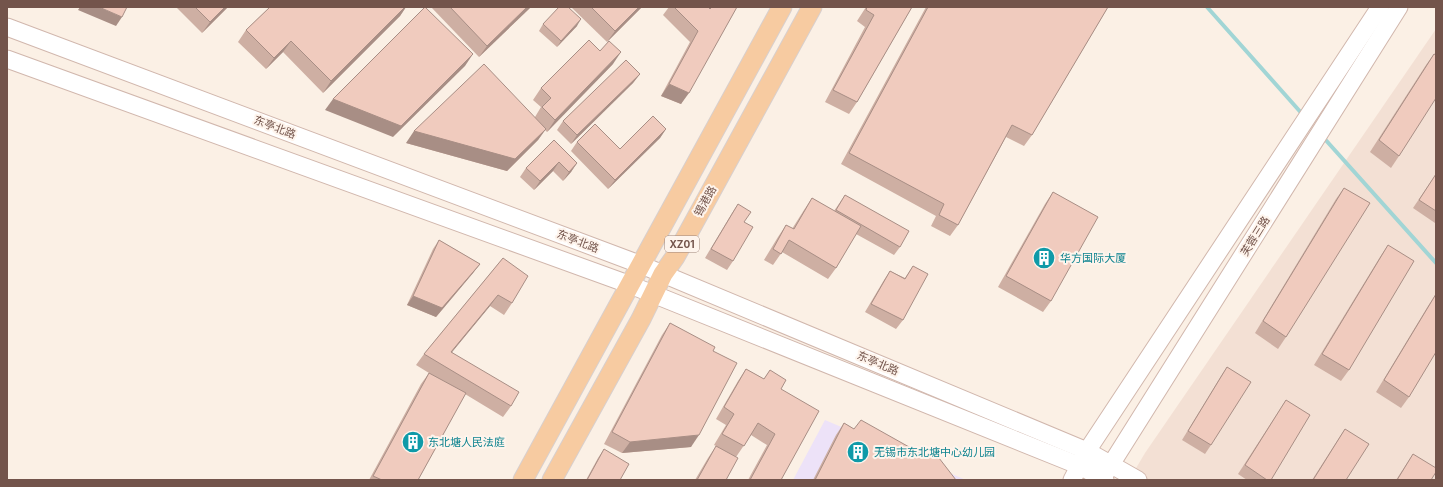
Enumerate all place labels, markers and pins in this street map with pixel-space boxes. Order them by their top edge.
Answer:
building icon: 华方国际大厦 [1031,245,1057,271]
place label: 华方国际大厦 [1060,251,1126,265]
building icon: 东北塘人民法庭 [400,429,426,455]
place label: 东北塘人民法庭 [428,435,505,449]
building icon: 无锡市东北塘中心幼儿园 [845,439,871,465]
place label: 无锡市东北塘中心幼儿园 [874,445,995,459]

